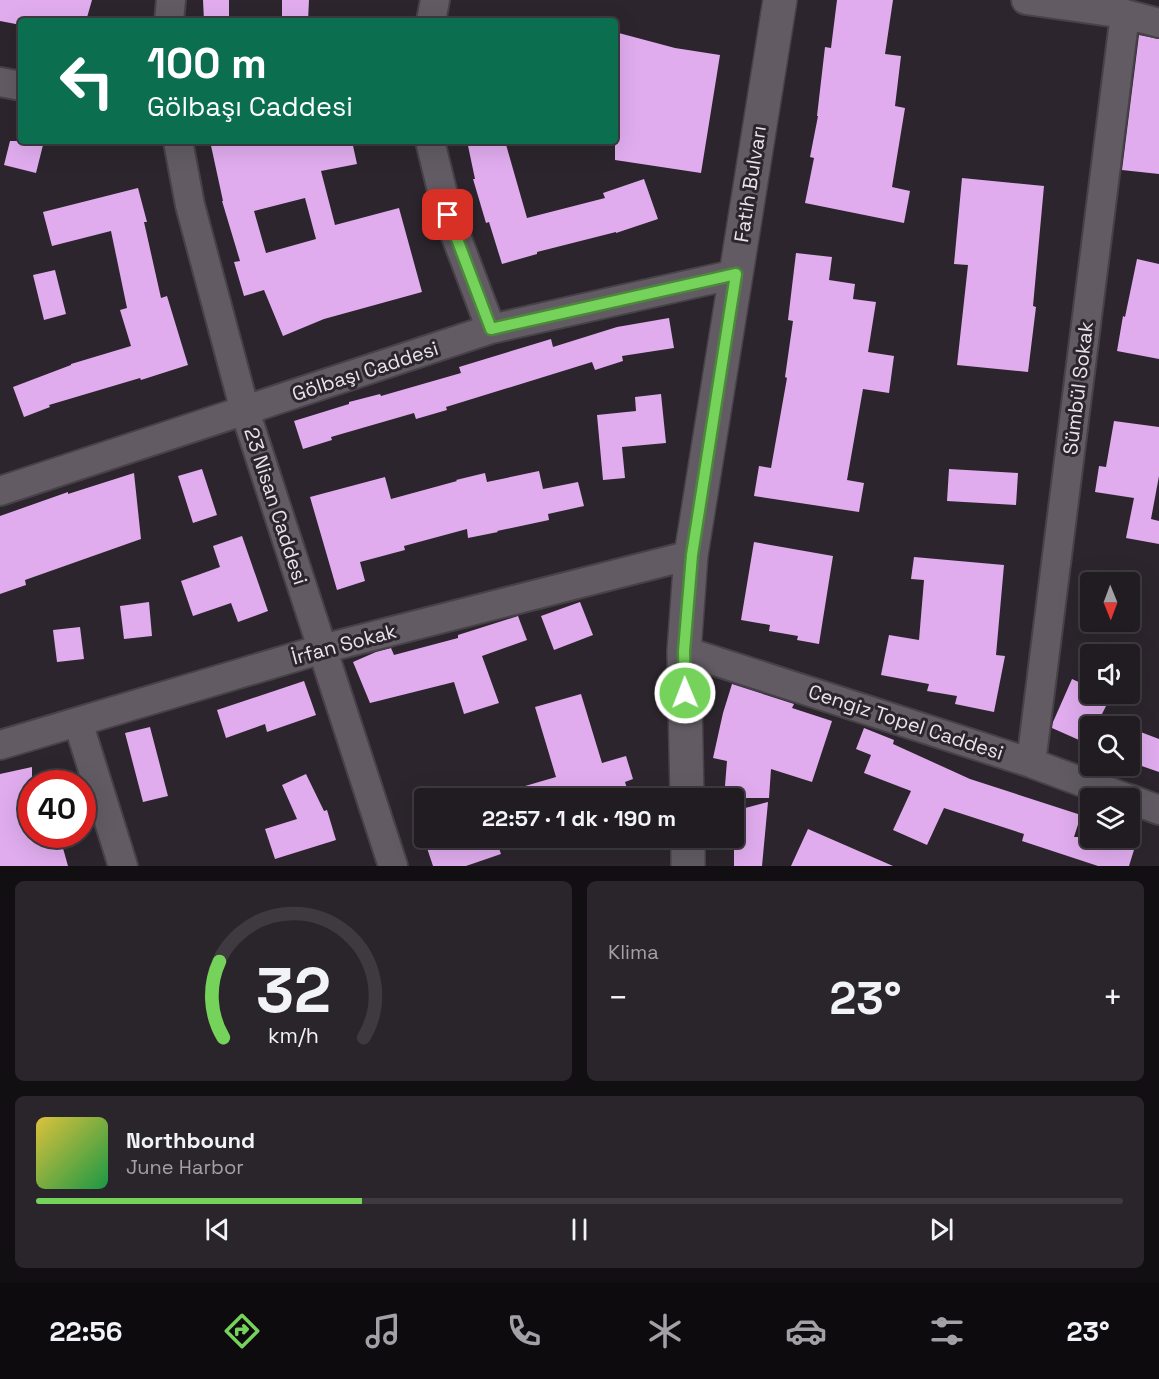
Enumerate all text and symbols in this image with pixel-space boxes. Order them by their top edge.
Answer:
text: 100 m [147,37,267,90]
icon: left [48,42,126,120]
text: Gölbaşı Caddesi [147,89,353,124]
street label: Fatih Bulvarı [728,124,772,244]
pin [422,189,473,240]
icon: arrive [431,198,464,231]
street label: Sümbül Sokak [1057,320,1099,456]
street label: Gölbaşı Caddesi [288,335,442,407]
street label: 23 Nisan Caddesi [238,424,314,588]
north arrow [1080,572,1140,632]
map controls [1080,572,1140,848]
street label: İrfan Sokak [289,617,399,670]
button: sound [1080,644,1140,704]
position arrow [653,661,717,725]
street label: Cengiz Topel Caddesi [805,678,1007,766]
button: search [1080,716,1140,776]
speed limit sign: 40 [18,770,96,848]
button: layers [1080,788,1140,848]
text: 22:57 · 1 dk · 190 m [482,804,676,832]
text: Klima [608,939,659,965]
text: 32 [256,951,331,1030]
text: 23° [830,970,901,1027]
text: − [608,977,628,1019]
text: + [1103,977,1123,1019]
text: km/h [268,1022,319,1049]
text: Northbound [126,1126,255,1154]
text: June Harbor [126,1154,244,1180]
icon: previous [201,1213,234,1246]
icon: pause [563,1213,596,1246]
icon: next [925,1213,958,1246]
icon: directions [221,1310,263,1352]
icon: music [362,1310,404,1352]
icon: phone [503,1310,545,1352]
icon: climate [644,1310,686,1352]
icon: car [785,1310,827,1352]
icon: filters [926,1310,968,1352]
text: 22:56 [49,1314,122,1349]
text: 23° [1066,1314,1110,1349]

